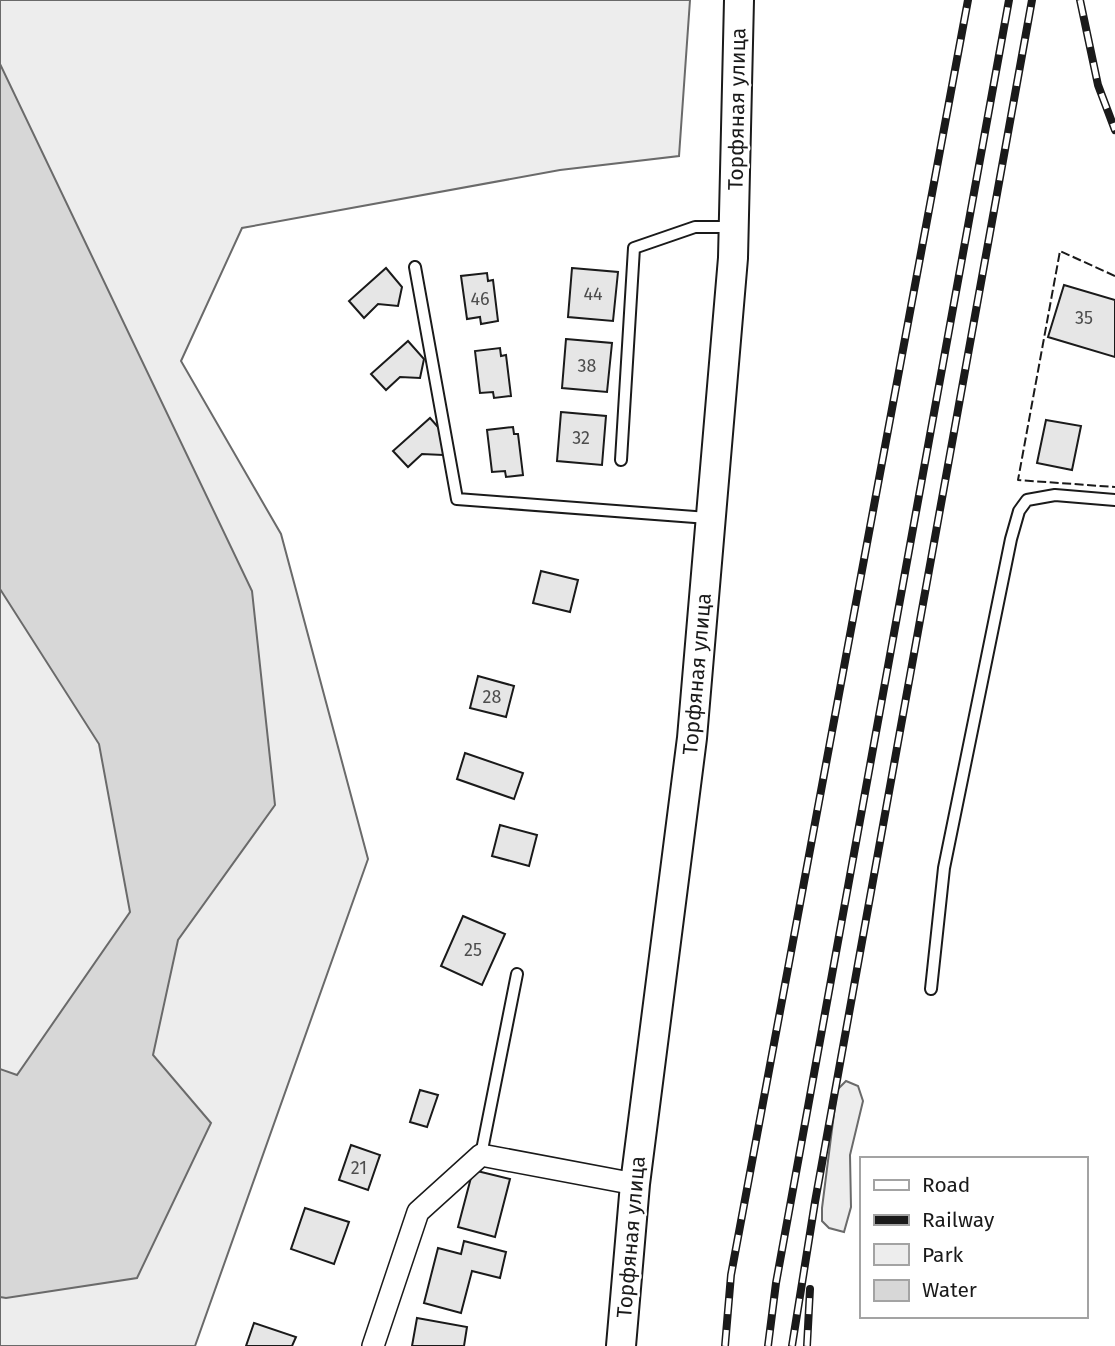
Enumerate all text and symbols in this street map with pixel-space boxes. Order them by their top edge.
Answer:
street label: Торфяная улица [723,28,751,190]
house number: 44 [583,283,603,305]
house number: 46 [470,288,490,310]
house number: 35 [1075,307,1093,329]
house number: 38 [578,355,597,377]
house number: 32 [572,427,590,449]
street label: Торфяная улица [677,592,717,756]
house number: 28 [483,686,501,708]
house number: 25 [464,939,482,961]
street label: Торфяная улица [611,1155,651,1319]
house number: 21 [351,1157,367,1179]
legend [860,1157,1087,1318]
text: Road [922,1172,970,1198]
text: Railway [922,1207,995,1233]
text: Park [922,1242,964,1268]
text: Water [922,1277,977,1303]

